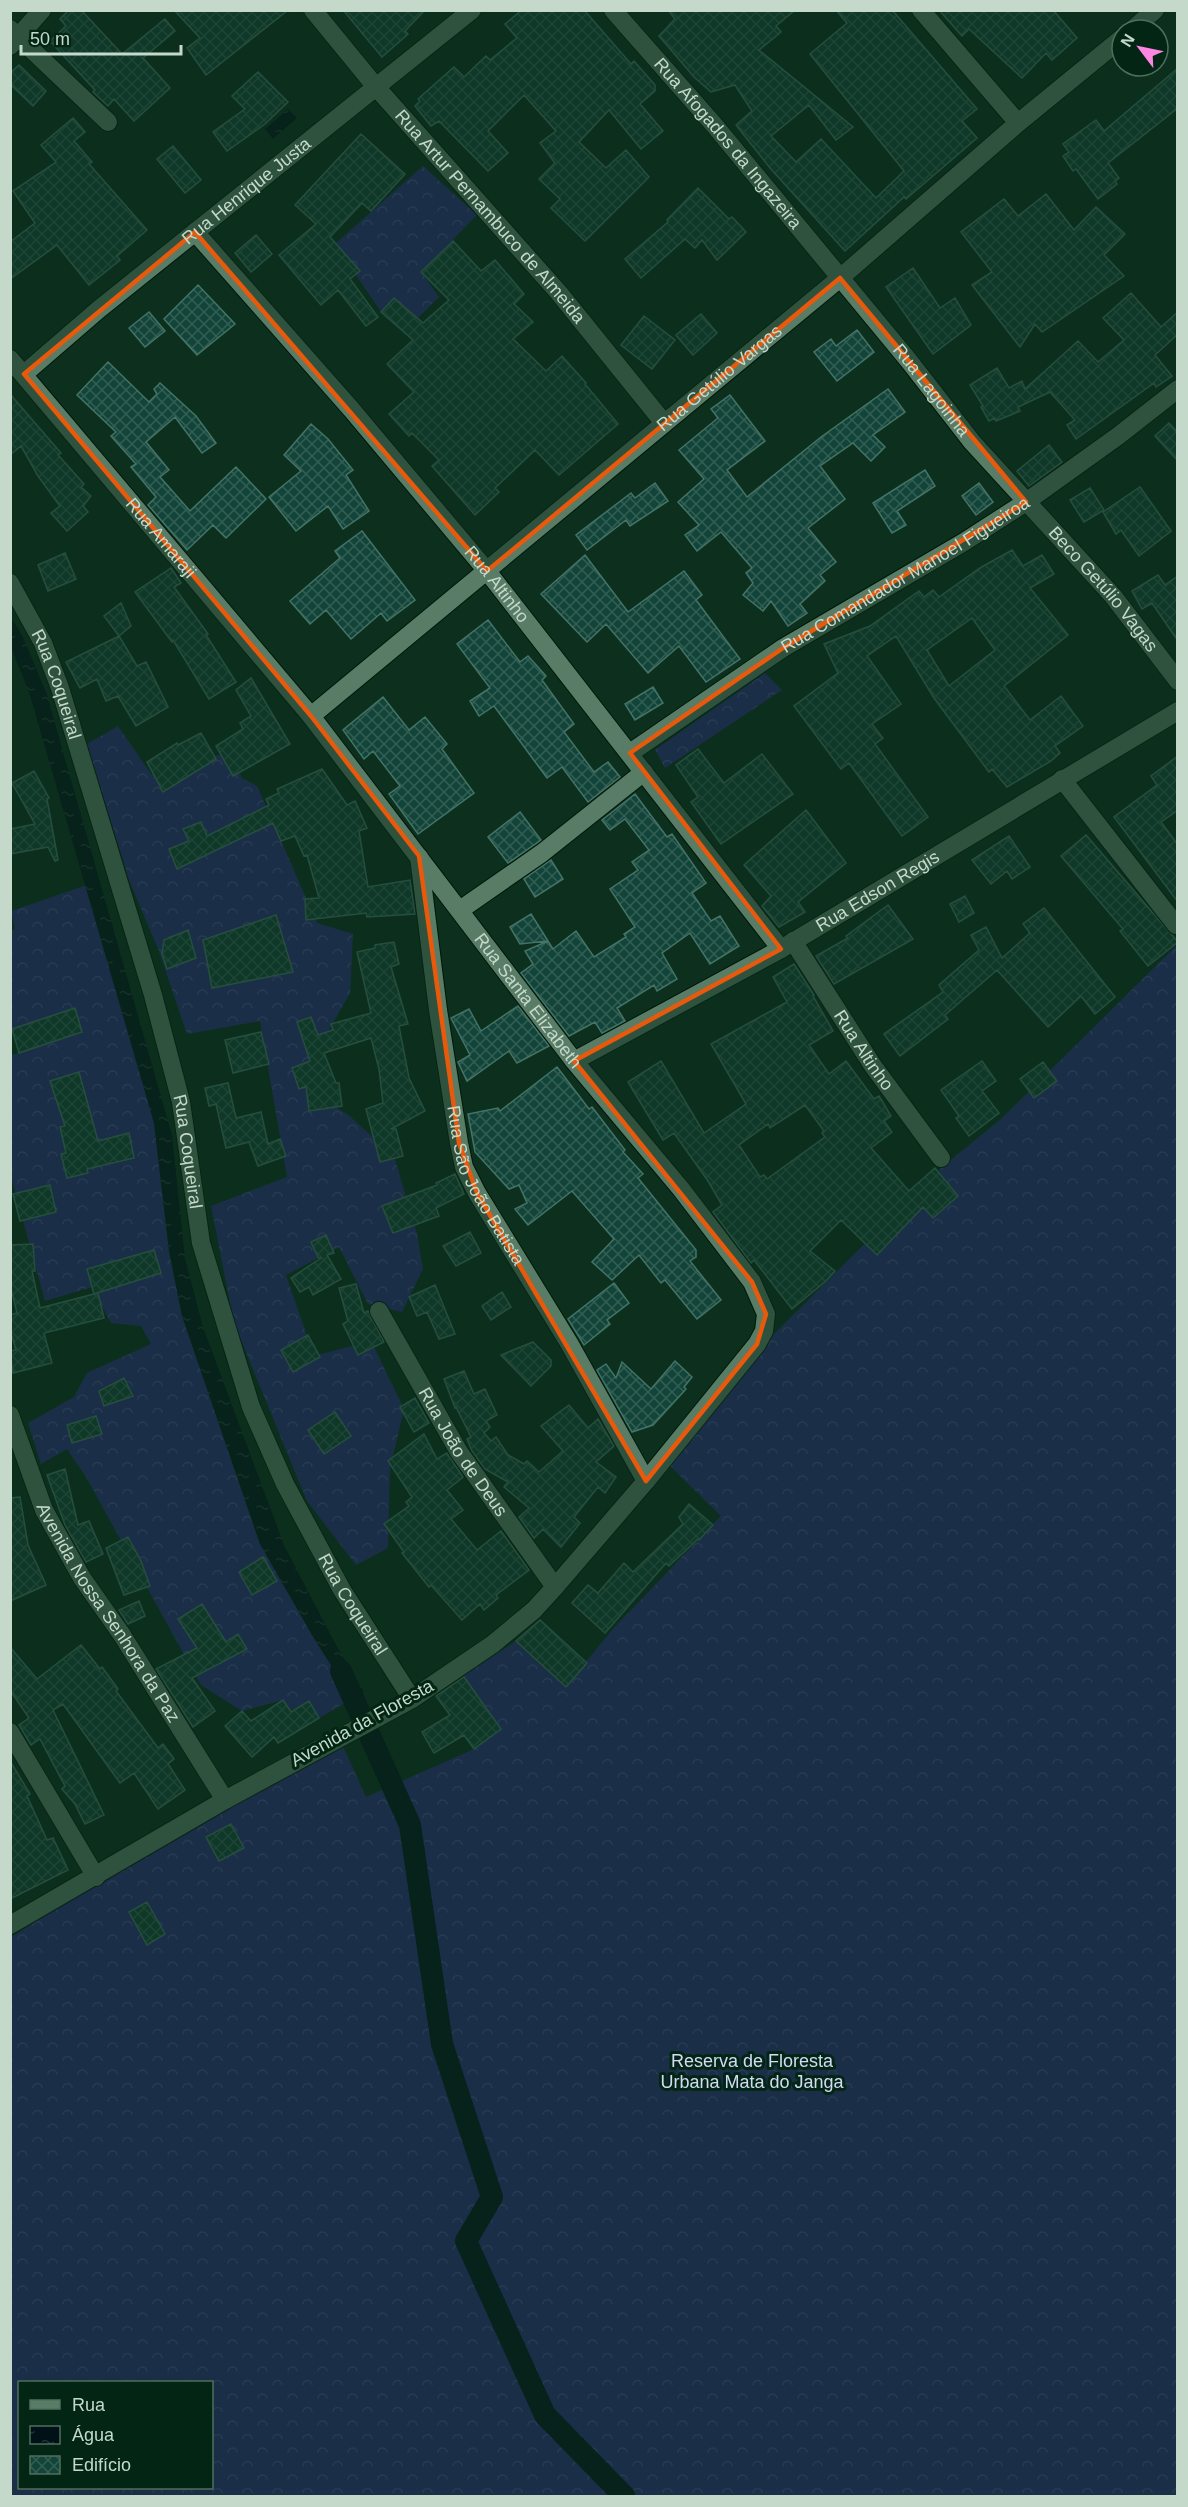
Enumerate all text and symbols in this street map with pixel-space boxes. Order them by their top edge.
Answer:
scale bar [21,18,182,56]
north arrow [1110,18,1170,78]
text: 50 m [30,29,70,49]
text: N [1117,31,1138,50]
street label: Rua Afogados da Ingazeira [650,54,806,234]
street label: Rua Artur Pernambuco de Almeida [391,106,590,328]
street label: Rua Henrique Justa [178,133,315,249]
street label: Rua Getúlio Vargas [653,321,786,435]
street label: Rua Lagoinha [889,340,975,441]
street label: Rua Comandador Manoel Figueiroa [777,492,1034,657]
street label: Rua Amaraji [122,494,200,582]
street label: Beco Getúlio Vagas [1044,522,1162,656]
street label: Rua Altinho [460,542,533,627]
street label: Rua Coqueiral [27,626,85,742]
street label: Rua Edson Regis [812,846,943,936]
street label: Rua Santa Elizabeth [470,929,586,1072]
street label: Rua Altinho [830,1006,897,1094]
street label: Rua Coqueiral [169,1092,206,1210]
street label: Rua São João Batista [443,1104,529,1270]
street label: Rua João de Deus [414,1384,511,1520]
street label: Avenida Nossa Senhora da Paz [32,1501,184,1726]
street label: Rua Coqueiral [314,1550,391,1659]
street label: Avenida da Floresta [287,1675,438,1770]
park label: Reserva de Floresta Urbana Mata do Janga [660,2051,845,2092]
legend [18,2381,213,2489]
text: Rua [72,2395,106,2415]
text: Água [72,2425,115,2445]
text: Edifício [72,2455,131,2475]

